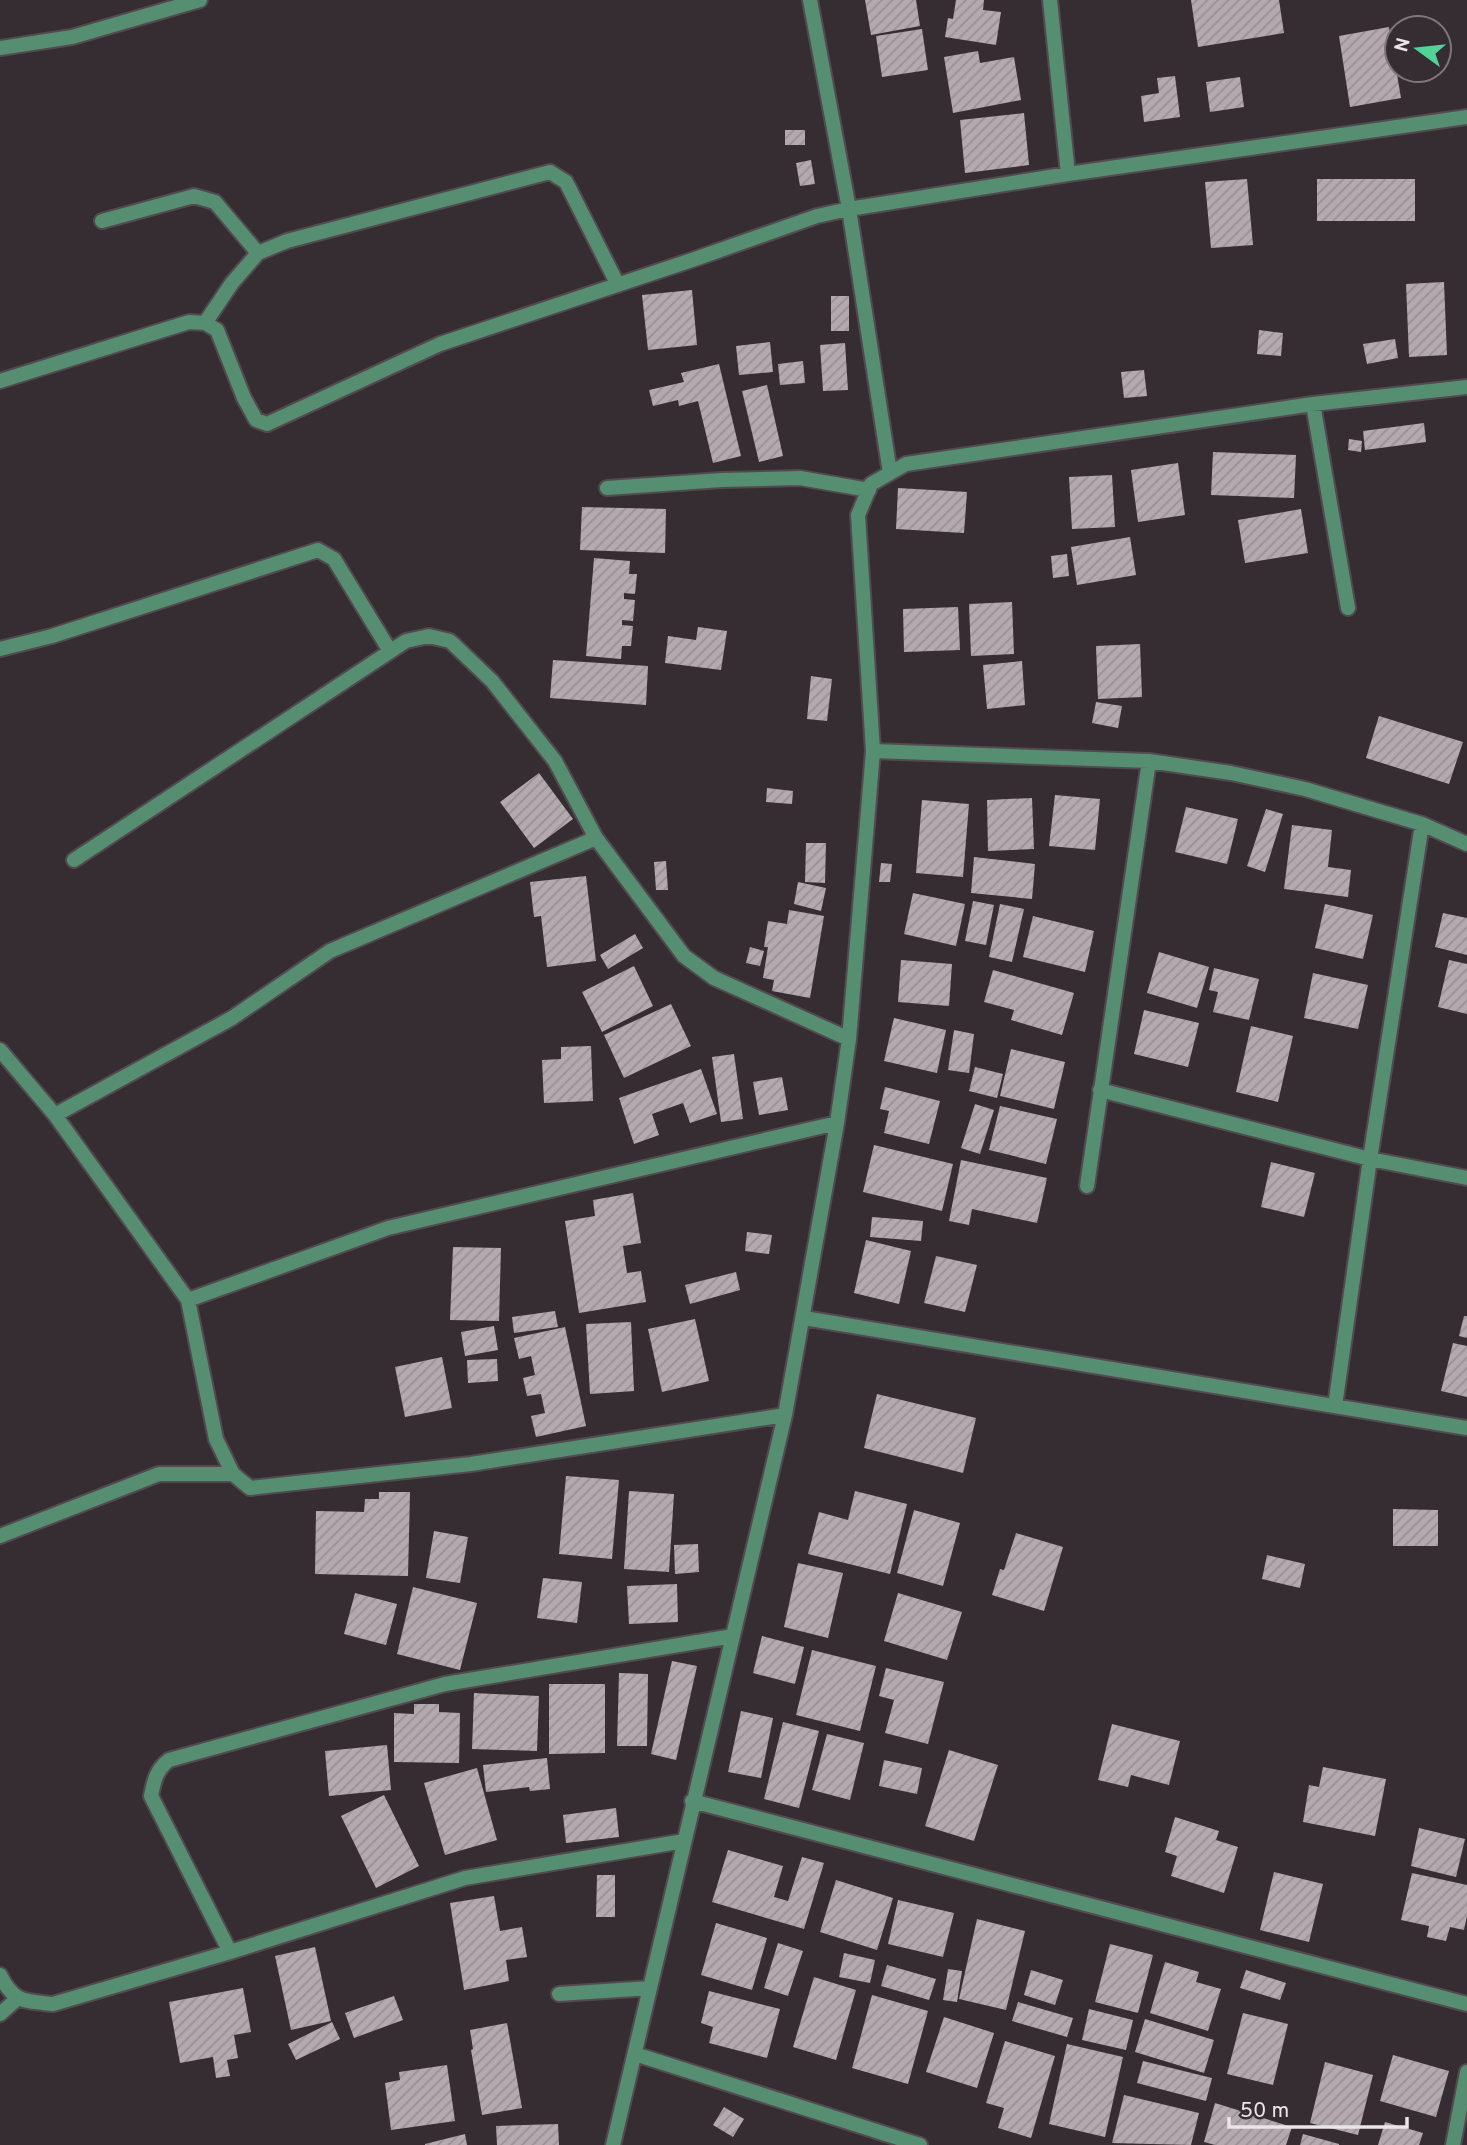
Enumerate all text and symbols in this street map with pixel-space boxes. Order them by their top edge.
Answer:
north arrow [1383,14,1453,84]
text: N [1390,35,1417,55]
scale bar [1229,2086,1408,2130]
text: 50 m [1240,2098,1289,2125]

